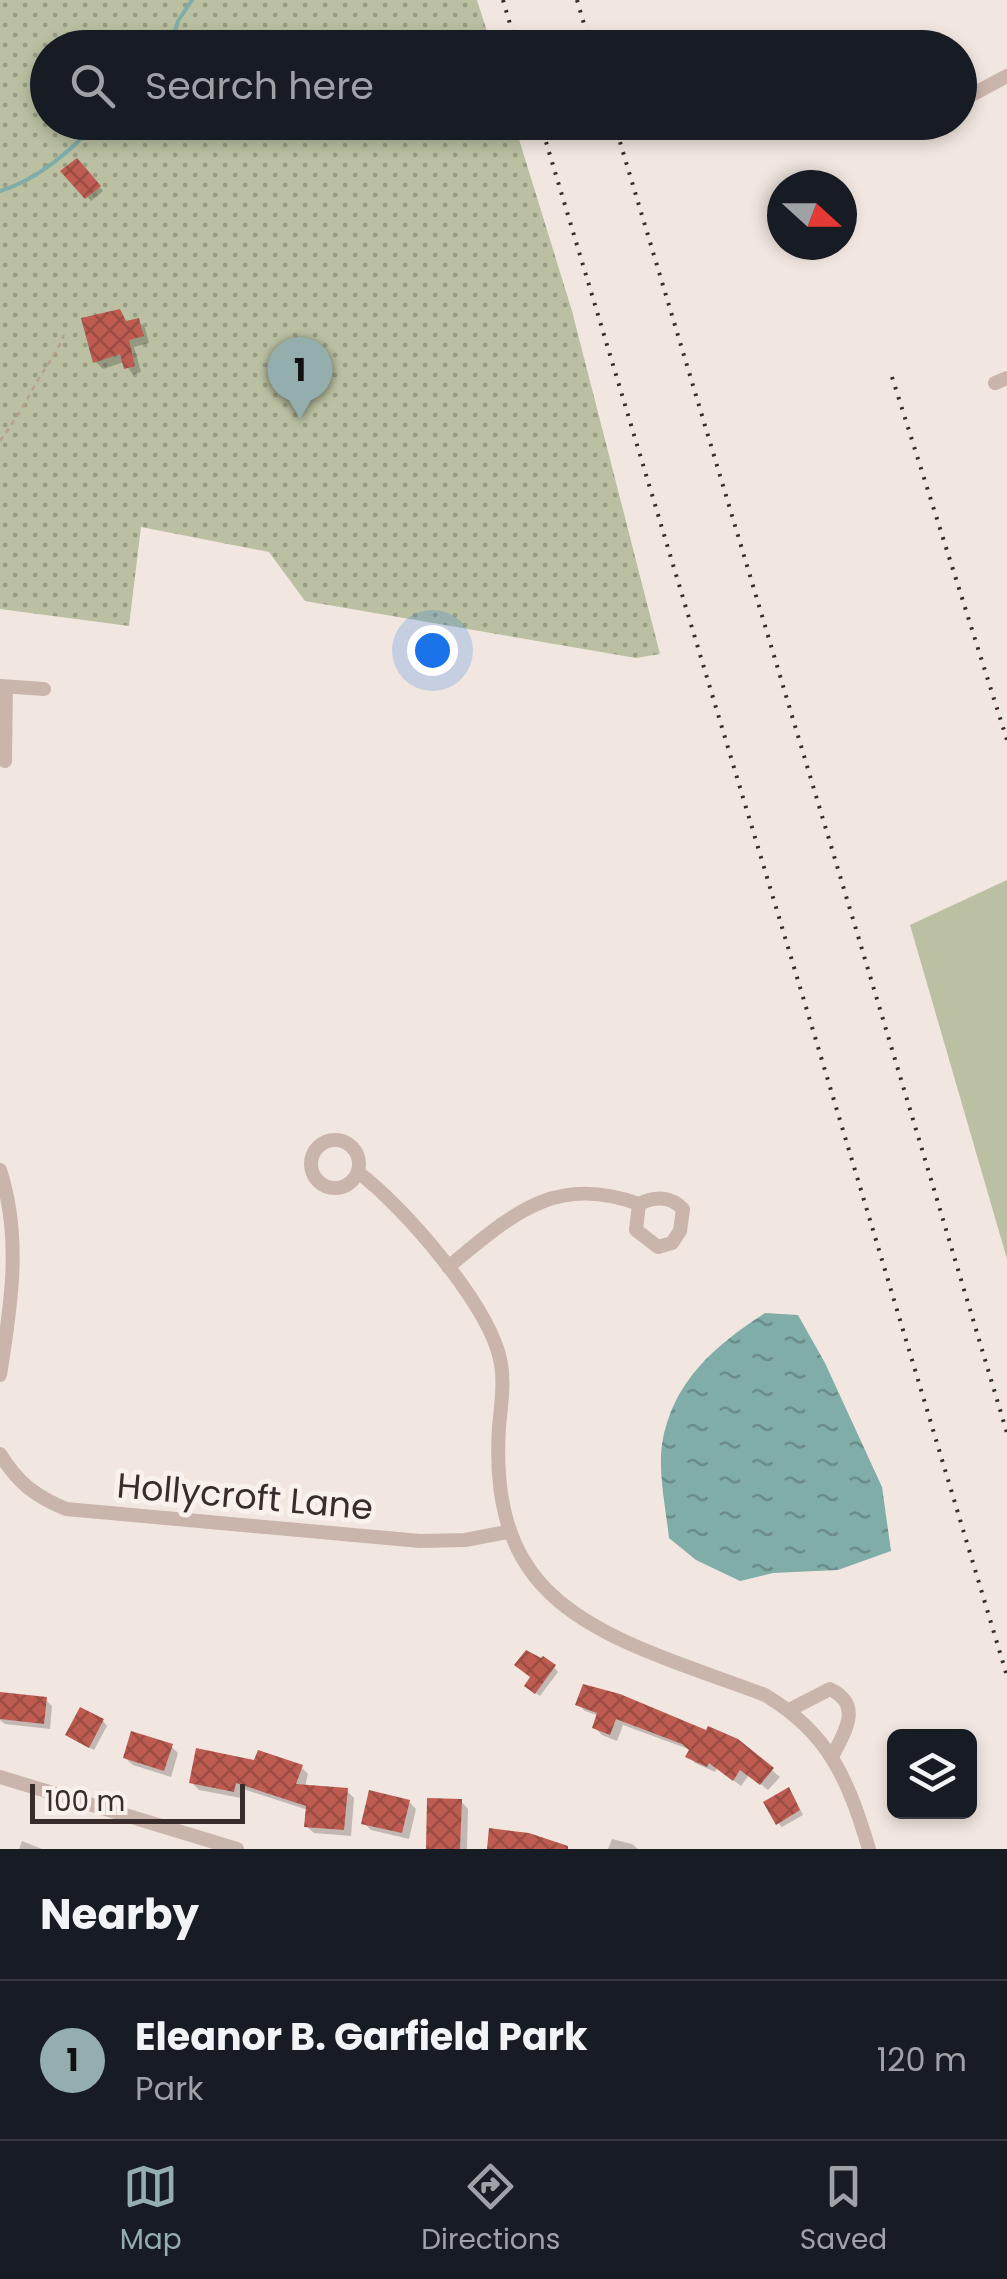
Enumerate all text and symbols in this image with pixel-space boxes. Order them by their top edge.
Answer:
search box [30,30,977,140]
icon: search [65,58,120,113]
text: Search here [145,59,374,112]
north arrow [767,170,857,260]
pin: 1 [268,336,332,419]
your location [407,625,458,676]
street label: Hollycroft Lane [115,1460,375,1532]
map controls [887,1729,977,1819]
button: layers [887,1729,977,1819]
scale bar [30,1779,245,1824]
text: 100 m [45,1782,125,1821]
text: Nearby [40,1885,199,1944]
text: Eleanor B. Garfield Park [135,2010,588,2063]
text: 1 [66,2037,79,2082]
text: 120 m [877,2037,967,2082]
text: Park [135,2066,204,2111]
tab: Map [120,2159,182,2261]
tab: Directions [421,2159,560,2261]
tab: Saved [800,2159,887,2261]

